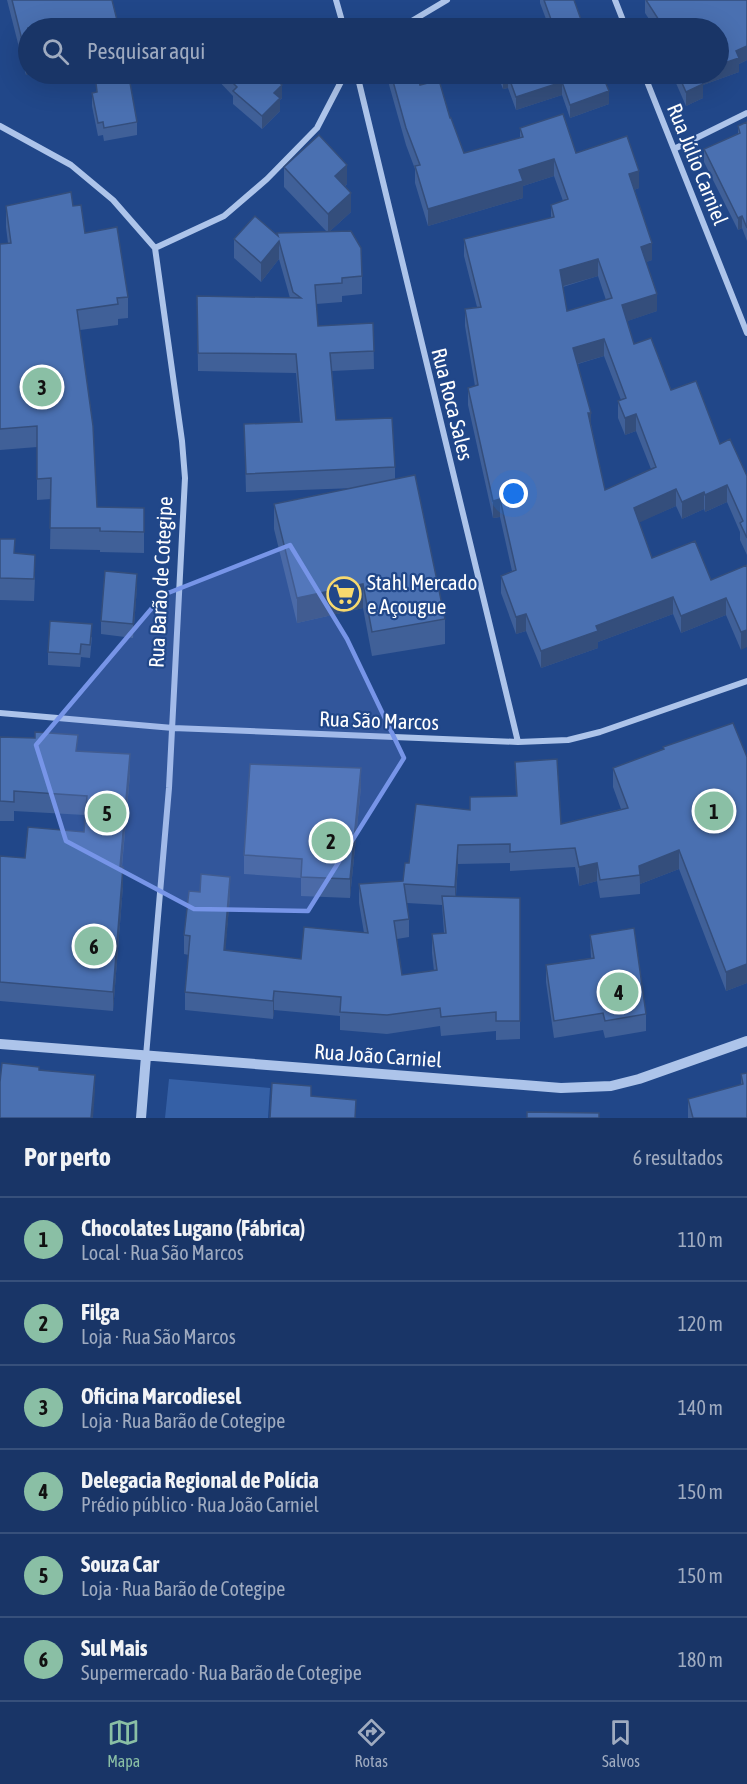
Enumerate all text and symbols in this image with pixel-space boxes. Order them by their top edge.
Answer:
search box [18,18,729,84]
icon: search [39,35,72,68]
text: Pesquisar aqui [87,38,205,64]
street label: Rua Júlio Carniel [663,100,733,229]
street label: Rua Roca Sales [427,345,479,463]
pin: 3 [22,364,62,410]
your location [499,479,528,508]
street label: Rua Barão de Cotegipe [144,496,176,668]
place label: Stahl Mercado e Açougue [367,570,477,618]
supermarket icon: Stahl Mercado e Açougue [326,576,362,612]
street label: Rua São Marcos [319,706,439,734]
pin: 1 [694,788,734,834]
pin: 5 [88,790,126,836]
pin: 2 [312,818,350,864]
pin: 6 [74,924,113,968]
pin: 4 [600,970,638,1014]
street label: Rua João Carniel [313,1039,443,1071]
text: Por perto [24,1142,111,1172]
text: 6 resultados [633,1146,723,1169]
text: Chocolates Lugano (Fábrica) [81,1215,305,1241]
text: 1 [39,1228,48,1251]
text: 110 m [678,1228,723,1251]
text: Local · Rua São Marcos [81,1241,244,1264]
text: Filga [81,1299,120,1325]
text: 2 [39,1312,48,1335]
text: 120 m [678,1312,723,1335]
text: Loja · Rua São Marcos [81,1325,236,1348]
text: Oficina Marcodiesel [81,1383,241,1409]
text: 3 [39,1396,48,1419]
text: 140 m [678,1396,723,1419]
text: Loja · Rua Barão de Cotegipe [81,1409,285,1432]
text: Delegacia Regional de Polícia [81,1467,319,1493]
text: 4 [39,1480,48,1503]
text: 150 m [678,1480,723,1503]
text: Prédio público · Rua João Carniel [81,1493,319,1516]
text: Souza Car [81,1551,159,1577]
text: 5 [39,1564,48,1587]
text: 150 m [678,1564,723,1587]
text: Loja · Rua Barão de Cotegipe [81,1577,285,1600]
text: Sul Mais [81,1635,148,1661]
text: 6 [39,1648,48,1671]
text: 180 m [678,1648,723,1671]
text: Supermercado · Rua Barão de Cotegipe [81,1661,362,1684]
tab: Mapa [107,1716,140,1770]
tab: Rotas [355,1716,388,1770]
tab: Salvos [602,1716,640,1770]

